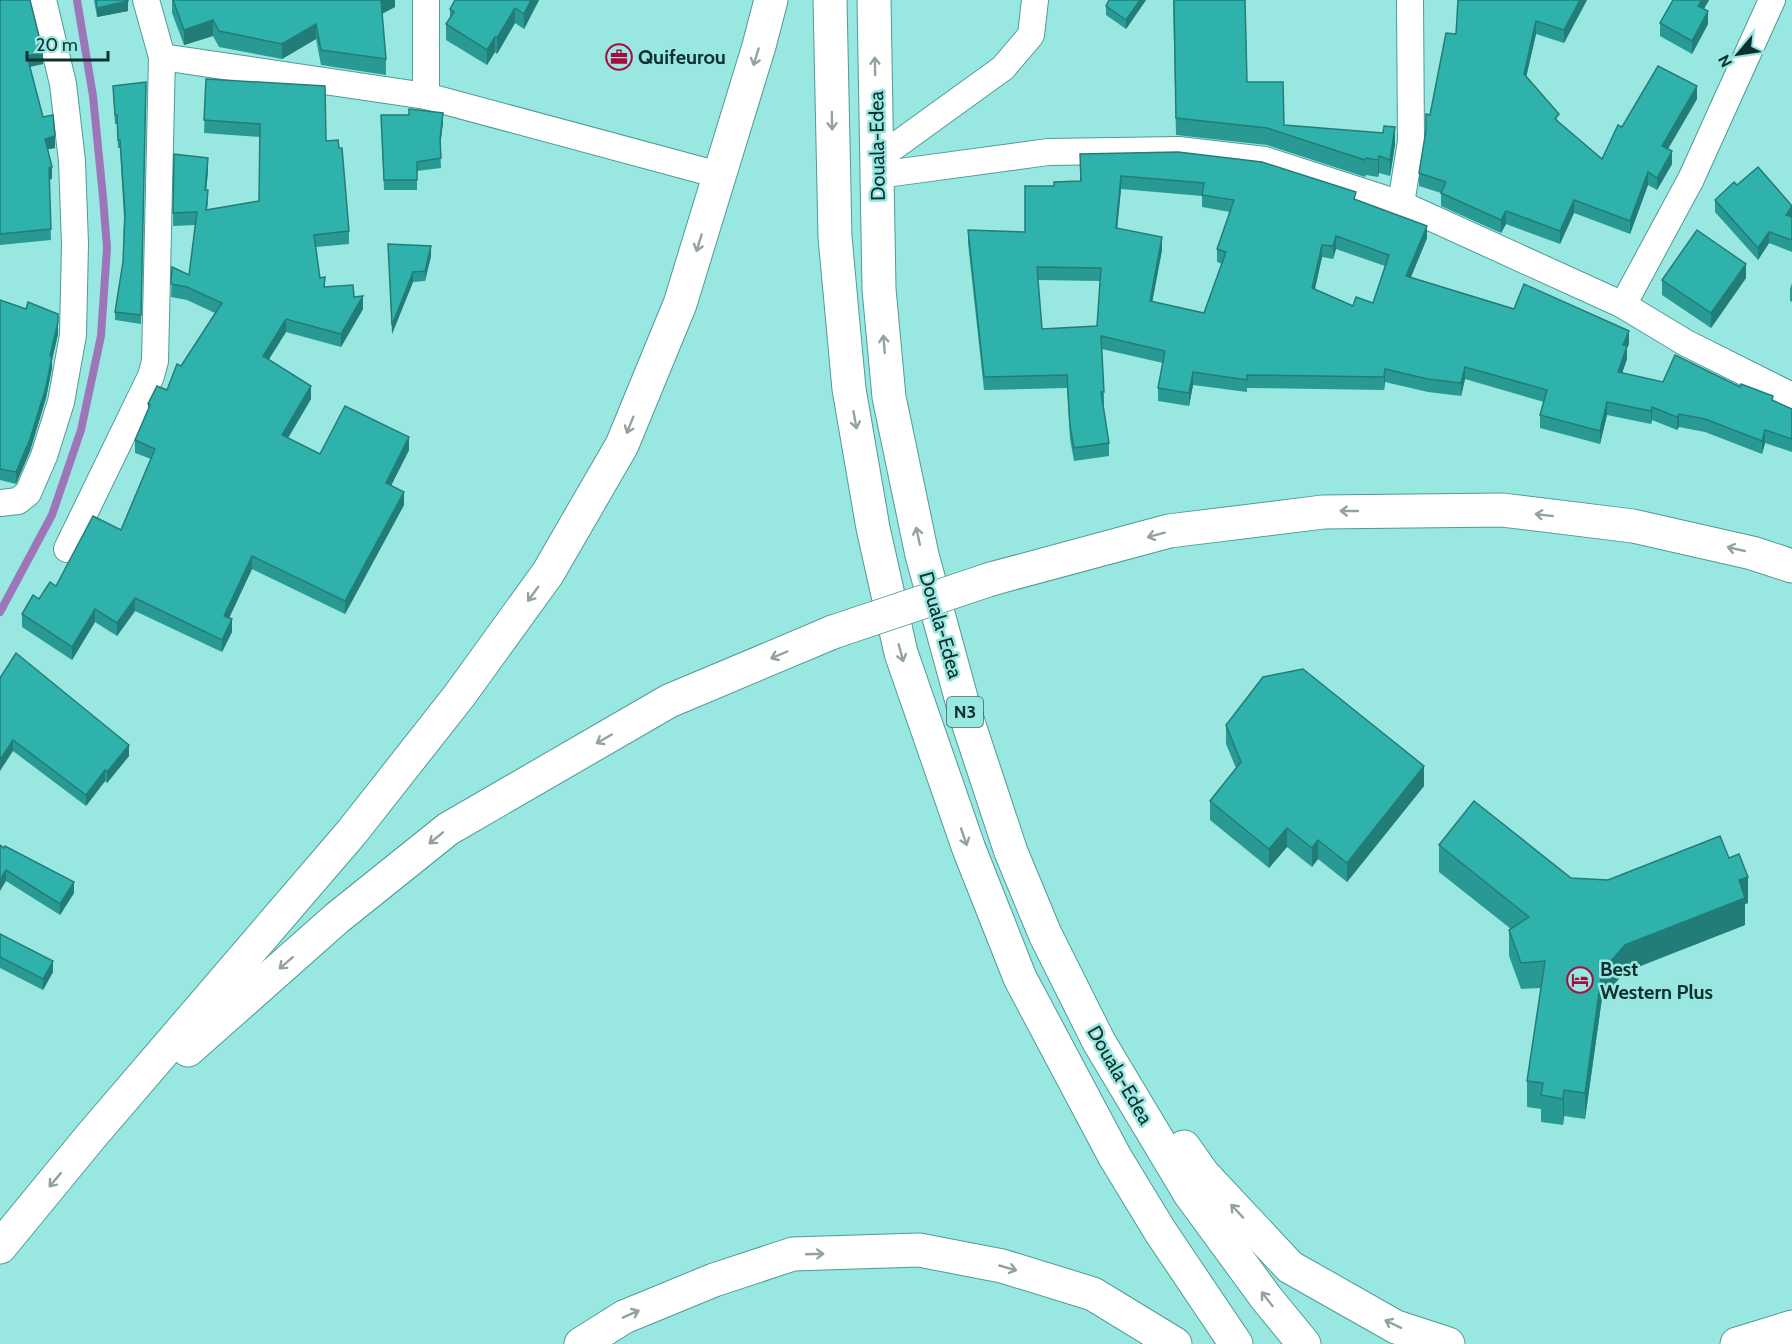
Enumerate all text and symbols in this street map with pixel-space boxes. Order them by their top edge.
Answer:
scale bar [27,24,108,62]
north arrow [1708,24,1768,84]
text: 20 m [36,34,78,56]
office icon: Quifeurou [604,42,634,72]
place label: Quifeurou [638,45,726,69]
one-way arrow [750,47,761,66]
text: N [1714,51,1736,71]
one-way arrow [869,56,881,76]
street label: Douala-Edea [864,90,890,201]
one-way arrow [827,111,838,131]
one-way arrow [693,233,704,252]
one-way arrow [878,335,889,355]
one-way arrow [849,410,860,430]
one-way arrow [624,416,635,434]
one-way arrow [1340,505,1360,517]
one-way arrow [1535,510,1554,521]
one-way arrow [912,527,923,546]
one-way arrow [1147,530,1166,541]
one-way arrow [1727,543,1746,555]
street label: Douala-Edea [914,569,968,682]
one-way arrow [526,585,539,601]
one-way arrow [896,643,907,662]
one-way arrow [771,650,789,661]
road number: N3 [947,697,983,727]
one-way arrow [596,733,613,745]
one-way arrow [960,827,971,846]
one-way arrow [429,832,445,845]
one-way arrow [278,956,294,969]
place label: Best Western Plus [1600,957,1713,1004]
hotel icon: Best Western Plus [1565,965,1595,995]
street label: Douala-Edea [1082,1021,1158,1129]
one-way arrow [48,1172,62,1187]
one-way arrow [1231,1204,1245,1219]
one-way arrow [805,1248,825,1259]
one-way arrow [999,1263,1018,1274]
one-way arrow [1260,1291,1273,1307]
one-way arrow [622,1308,640,1319]
one-way arrow [1385,1318,1403,1330]

